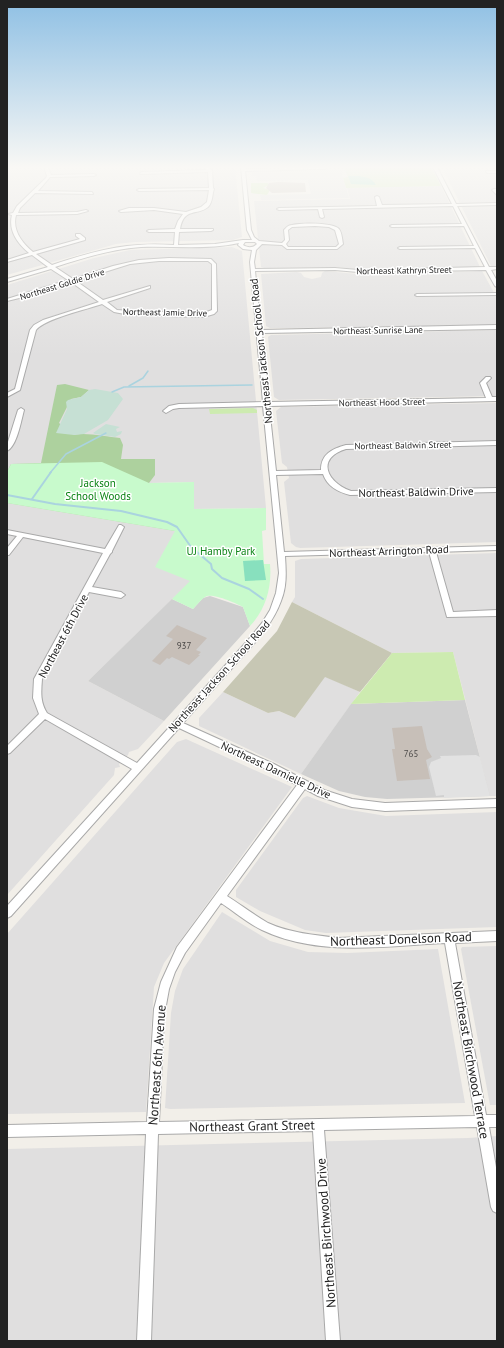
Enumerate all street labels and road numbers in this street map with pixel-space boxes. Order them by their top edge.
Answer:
street label: Northeast Kathryn Street [356,264,452,276]
street label: Northeast Goldie Drive [18,266,106,302]
street label: Northeast Jackson School Road [246,278,276,424]
street label: Northeast Jamie Drive [123,306,208,318]
street label: Northeast Sunrise Lane [333,324,423,336]
street label: Northeast Hood Street [339,396,425,408]
street label: Northeast Baldwin Street [354,439,452,451]
street label: Northeast Baldwin Drive [358,484,474,500]
street label: Northeast Arrington Road [329,542,449,560]
street label: Northeast 6th Drive [35,591,91,680]
street label: Northeast Jackson School Road [165,617,273,735]
street label: Northeast Darnielle Drive [219,738,334,802]
street label: Northeast Donelson Road [330,928,472,950]
street label: Northeast Birchwood Terrace [449,980,493,1140]
street label: Northeast 6th Avenue [144,1004,170,1126]
street label: Northeast Grant Street [189,1116,315,1136]
street label: Northeast Birchwood Drive [312,1158,340,1308]

